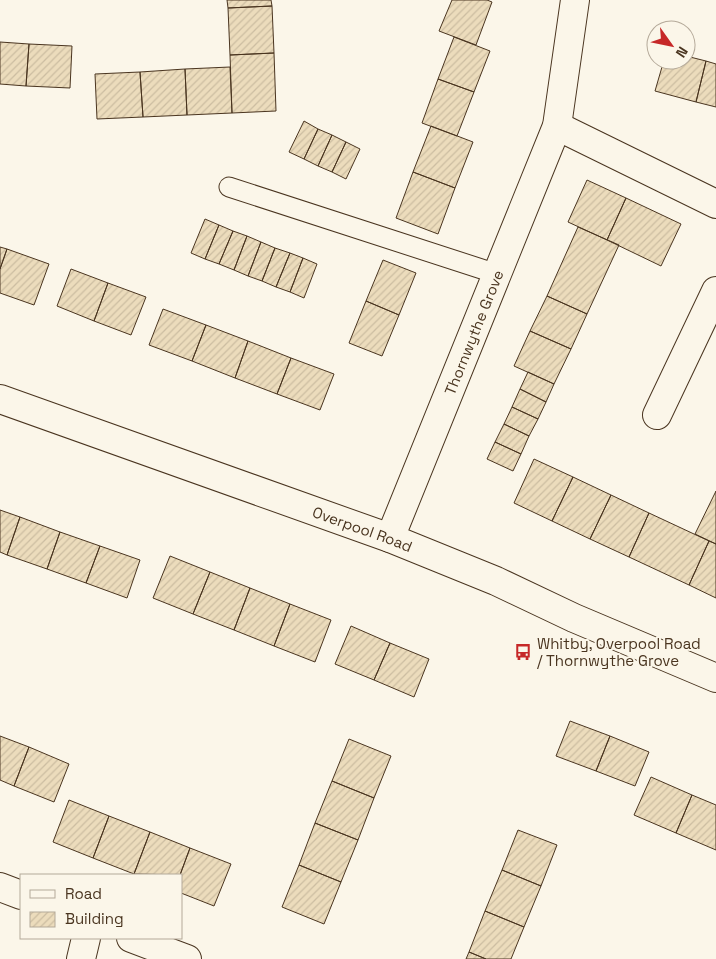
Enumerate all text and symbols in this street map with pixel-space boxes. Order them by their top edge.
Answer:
north arrow [646,20,696,70]
text: N [672,43,692,61]
street label: Thornwythe Grove [440,267,507,398]
street label: Overpool Road [310,502,415,556]
place label: Whitby, Overpool Road / Thornwythe Grove [537,634,701,670]
bus stop icon: Whitby, Overpool Road / Thornwythe Grove [513,642,533,662]
legend [20,874,182,939]
text: Road [65,884,102,903]
text: Building [65,909,124,928]

